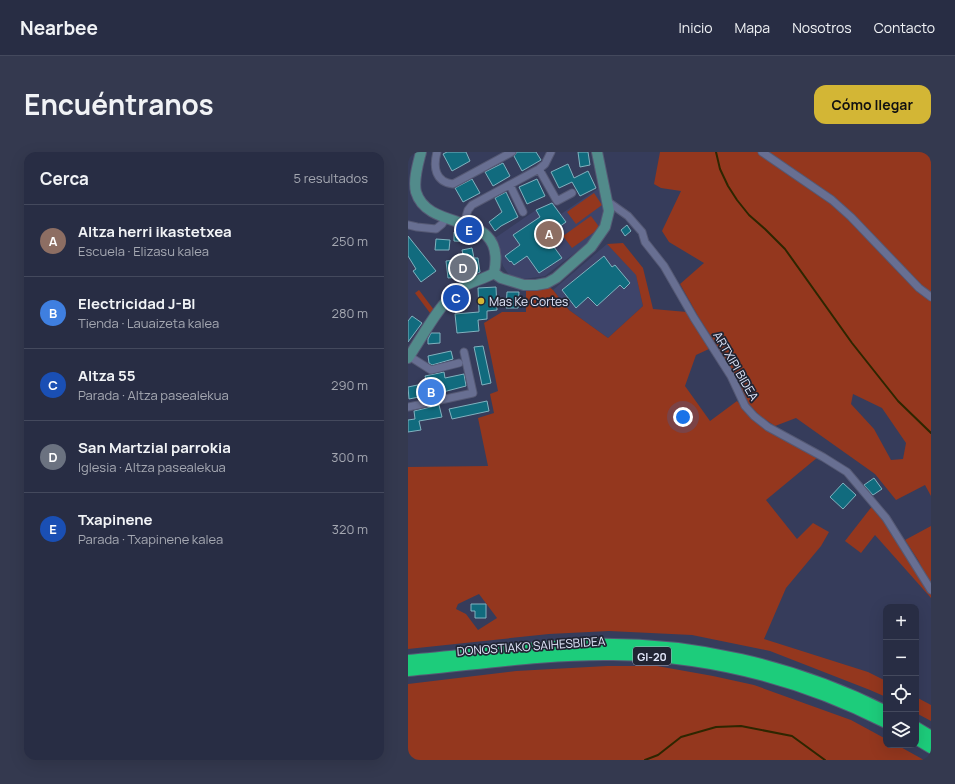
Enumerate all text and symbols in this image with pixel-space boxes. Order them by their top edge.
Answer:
text: Nearbee [20,15,98,41]
text: Inicio [679,18,713,37]
text: Mapa [735,18,770,37]
text: Nosotros [792,18,852,37]
text: Contacto [874,18,935,37]
text: Encuéntranos [24,85,214,123]
button: Cómo llegar [814,85,931,124]
text: Cerca [40,167,89,190]
text: 5 resultados [294,169,368,187]
pin: E [456,215,482,245]
pin: A [536,219,562,249]
text: Altza herri ikastetxea [78,221,232,242]
text: A [49,232,57,250]
text: 250 m [332,232,368,250]
text: Escuela · Elizasu kalea [78,242,209,260]
pin: D [450,253,476,283]
pin: C [443,283,469,313]
text: Electricidad J-BI [78,293,196,314]
place label: Mas Ke Cortes [489,293,568,310]
marker: Mas Ke Cortes [476,296,486,306]
text: B [49,304,57,322]
text: 280 m [331,304,368,322]
text: Tienda · Lauaizeta kalea [78,314,219,332]
street label: ARTXIPI BIDEA [709,328,763,404]
text: Altza 55 [78,365,136,386]
text: C [48,376,58,394]
text: 290 m [331,376,368,394]
pin: B [418,377,444,407]
text: Parada · Altza pasealekua [78,386,229,404]
your location [673,407,693,427]
text: San Martzial parrokia [78,437,231,458]
text: D [48,448,58,466]
text: 300 m [331,448,368,466]
text: Iglesia · Altza pasealekua [78,458,226,476]
text: Txapinene [78,509,153,530]
text: E [49,520,57,538]
text: 320 m [332,520,368,538]
text: Parada · Txapinene kalea [78,530,223,548]
map controls [883,604,919,748]
button: + [883,604,919,640]
street label: DONOSTIAKO SAIHESBIDEA [456,632,606,660]
button: − [883,640,919,676]
road number: GI-20 [633,647,671,665]
button: locate [883,676,919,712]
button: layers [883,712,919,748]

